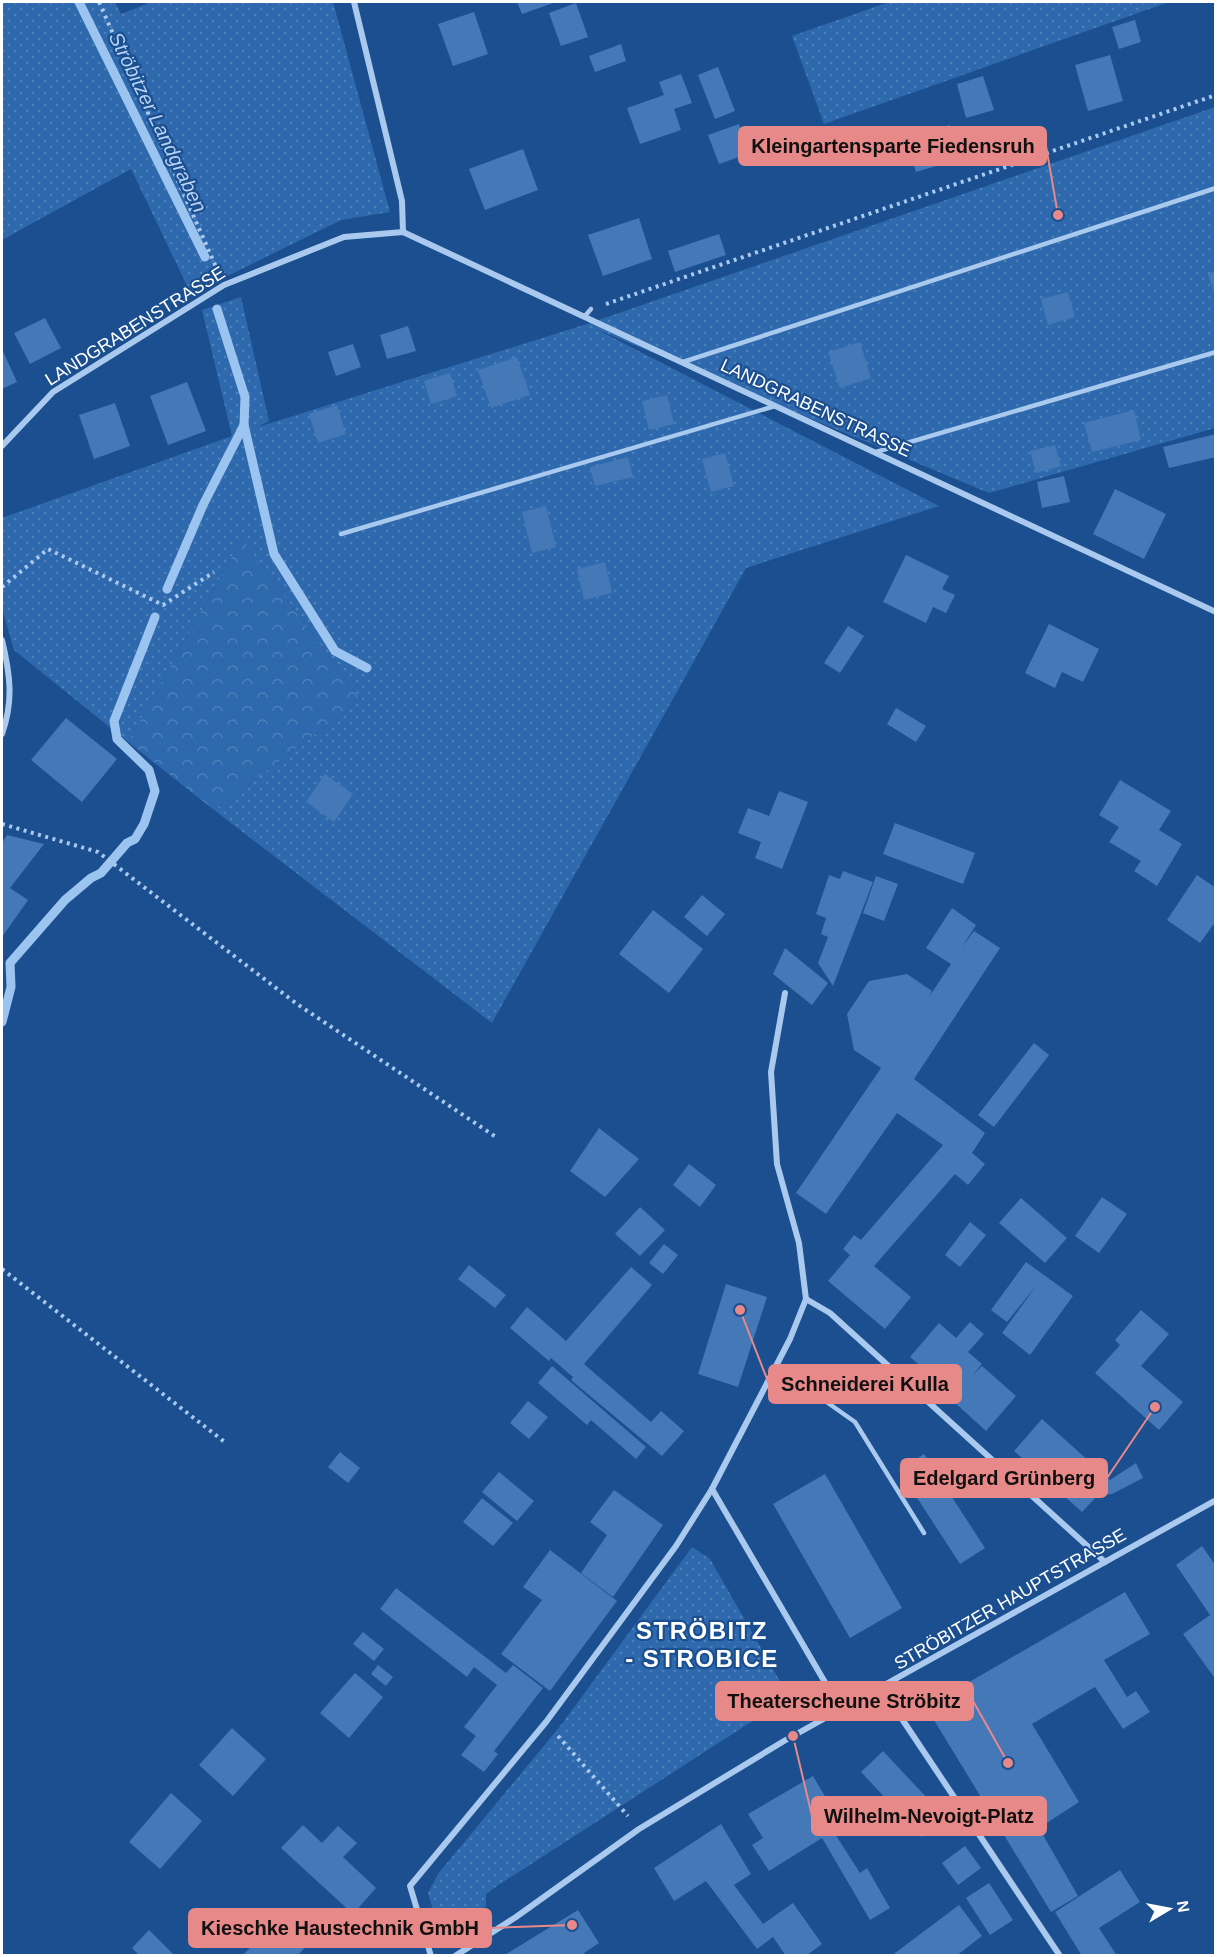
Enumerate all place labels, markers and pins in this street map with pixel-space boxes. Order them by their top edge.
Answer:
callout: Kleingartensparte Fiedensruh [739,127,1046,165]
callout: Schneiderei Kulla [769,1365,961,1403]
callout: Edelgard Grünberg [901,1459,1107,1497]
callout: Theaterscheune Ströbitz [716,1682,973,1720]
callout: Wilhelm-Nevoigt-Platz [812,1797,1046,1835]
callout: Kieschke Haustechnik GmbH [189,1909,491,1947]

